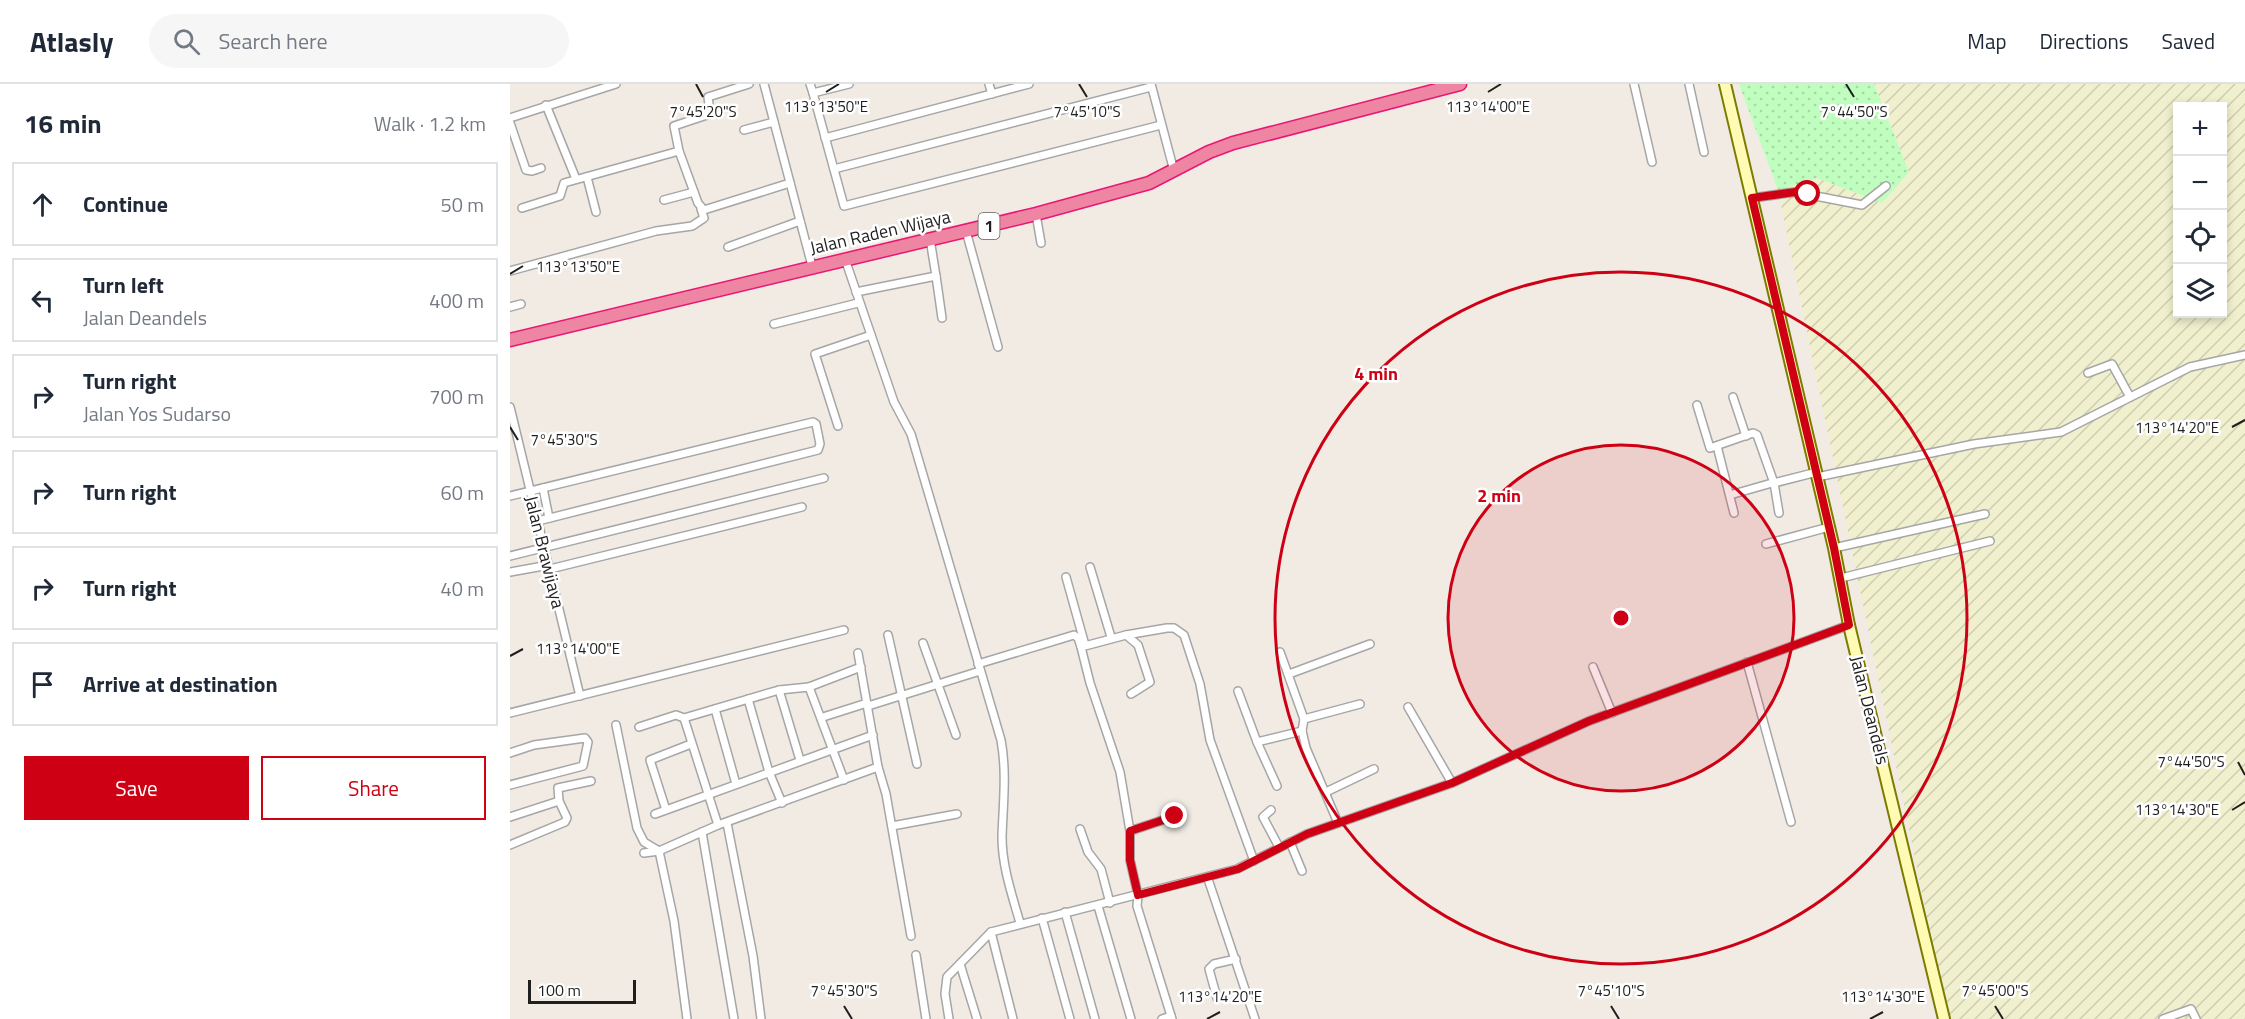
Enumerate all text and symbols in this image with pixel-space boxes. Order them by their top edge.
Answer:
search box [149,14,569,68]
text: Atlasly [30,20,113,63]
text: Search here [218,24,328,58]
icon: search [170,25,203,58]
text: Map [1967,25,2007,57]
text: Directions [2040,25,2129,57]
text: Saved [2162,25,2215,57]
text: 113°13'50"E [784,95,868,118]
text: 113°14'00"E [1446,95,1530,118]
text: 7°45'20"S [669,100,737,123]
text: 7°45'10"S [1053,100,1121,123]
text: 7°44'50"S [1820,100,1888,123]
map controls [2173,102,2227,318]
button: + [2173,102,2227,156]
text: 16 min [24,104,102,143]
text: Walk · 1.2 km [374,108,486,139]
button: − [2173,156,2227,210]
route start [1794,180,1820,206]
text: Continue [83,187,168,221]
icon: ahead [26,188,59,221]
text: 50 m [440,189,484,220]
street label: Jalan Raden Wijaya [807,203,953,261]
button: locate [2173,210,2227,264]
road number: 1 [978,213,1000,239]
text: 113°13'50"E [536,255,620,278]
button: layers [2173,264,2227,318]
text: Turn left [83,268,164,302]
icon: left [26,284,59,317]
text: 400 m [429,285,484,316]
text: Jalan Deandels [83,302,207,333]
text: 4 min [1354,360,1398,387]
text: Turn right [83,364,177,398]
icon: right [26,380,59,413]
text: 700 m [429,381,484,412]
text: Jalan Yos Sudarso [83,398,231,429]
text: 113°14'20"E [2135,416,2219,439]
text: 7°45'30"S [530,428,598,451]
text: Turn right [83,475,177,509]
icon: right [26,476,59,509]
text: 60 m [440,477,484,508]
text: 2 min [1477,482,1521,509]
street label: Jalan Brawijaya [518,493,572,611]
text: Turn right [83,571,177,605]
icon: right [26,572,59,605]
text: 40 m [440,573,484,604]
centre of rings [1611,608,1631,628]
text: 113°14'00"E [536,637,620,660]
street label: Jalan Deandels [1843,653,1897,767]
text: Arrive at destination [83,667,278,701]
icon: arrive [26,668,59,701]
text: 7°44'50"S [2157,750,2225,773]
button: Save [24,756,249,820]
button: Share [261,756,486,820]
text: 113°14'30"E [2135,798,2219,821]
route end [1161,802,1187,828]
scale bar [528,977,636,1004]
text: 100 m [537,978,581,1002]
text: 7°45'30"S [810,979,878,1002]
text: 7°45'10"S [1577,979,1645,1002]
text: 7°45'00"S [1961,979,2029,1002]
text: 113°14'20"E [1178,985,1262,1008]
text: 113°14'30"E [1841,985,1925,1008]

